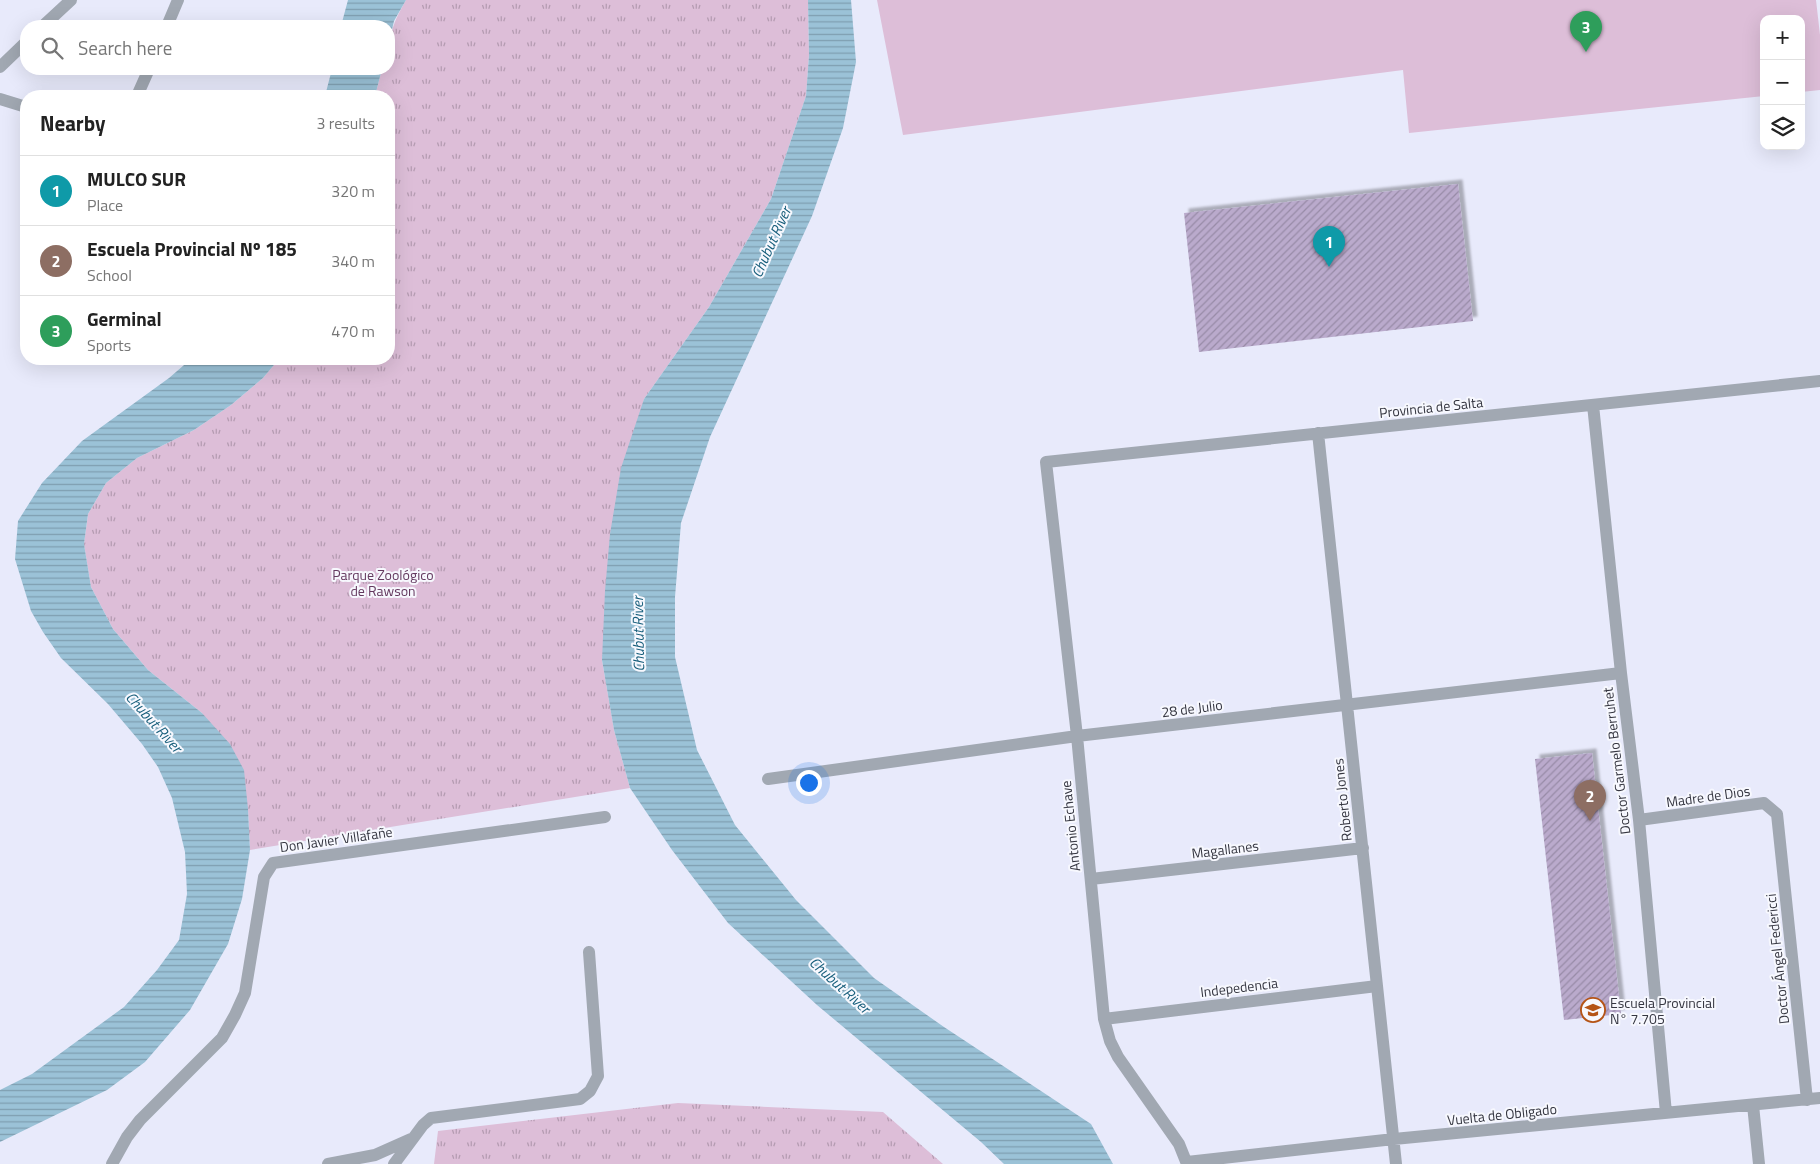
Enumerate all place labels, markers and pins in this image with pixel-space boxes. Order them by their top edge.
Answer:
pin: 3 [1570,11,1602,52]
pin: 1 [1313,226,1345,267]
pin: 2 [1574,780,1606,821]
place label: Escuela Provincial N° 7.705 [1610,992,1715,1029]
school or university icon: Escuela Provincial N° 7.705 [1580,997,1606,1023]

